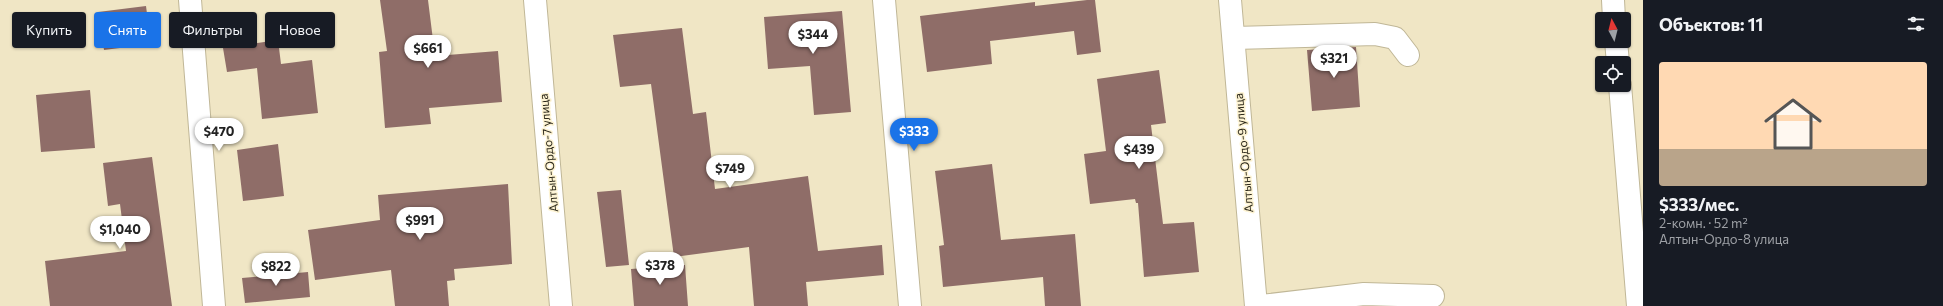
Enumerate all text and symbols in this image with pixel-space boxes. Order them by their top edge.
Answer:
chip: Купить [12,12,86,48]
chip: Снять [94,12,161,48]
chip: Фильтры [169,12,257,48]
chip: Новое [265,12,335,48]
north arrow [1595,12,1631,48]
map controls [1595,12,1631,92]
icon: filters [1905,13,1927,35]
text: Объектов: 11 [1659,14,1763,35]
pin: $344 [789,21,837,55]
text: $344 [798,26,829,42]
pin: $661 [404,35,452,69]
text: $661 [413,40,443,56]
pin: $321 [1310,45,1358,79]
text: $321 [1320,50,1348,66]
button: locate [1595,56,1631,92]
icon: home [1757,88,1829,160]
street label: Алтын-Ордо-7 улица [536,93,560,213]
street label: Алтын-Ордо-9 улица [1231,93,1255,213]
pin: $470 [195,118,243,152]
pin: $333 [890,118,938,152]
text: $470 [204,123,234,139]
text: $333 [899,123,929,139]
pin: $439 [1115,136,1163,170]
text: $439 [1123,141,1155,157]
pin: $749 [706,155,754,189]
text: $749 [715,160,745,176]
text: $333/мес. [1659,194,1739,215]
pin: $991 [396,207,444,241]
text: $991 [405,212,435,228]
text: 2-комн. · 52 m² [1659,215,1748,231]
pin: $1,040 [87,216,153,250]
text: $1,040 [99,221,141,237]
text: Алтын-Ордо-8 улица [1659,231,1789,247]
pin: $378 [636,252,684,286]
pin: $822 [252,253,300,287]
text: $378 [645,257,675,273]
text: $822 [261,258,291,274]

